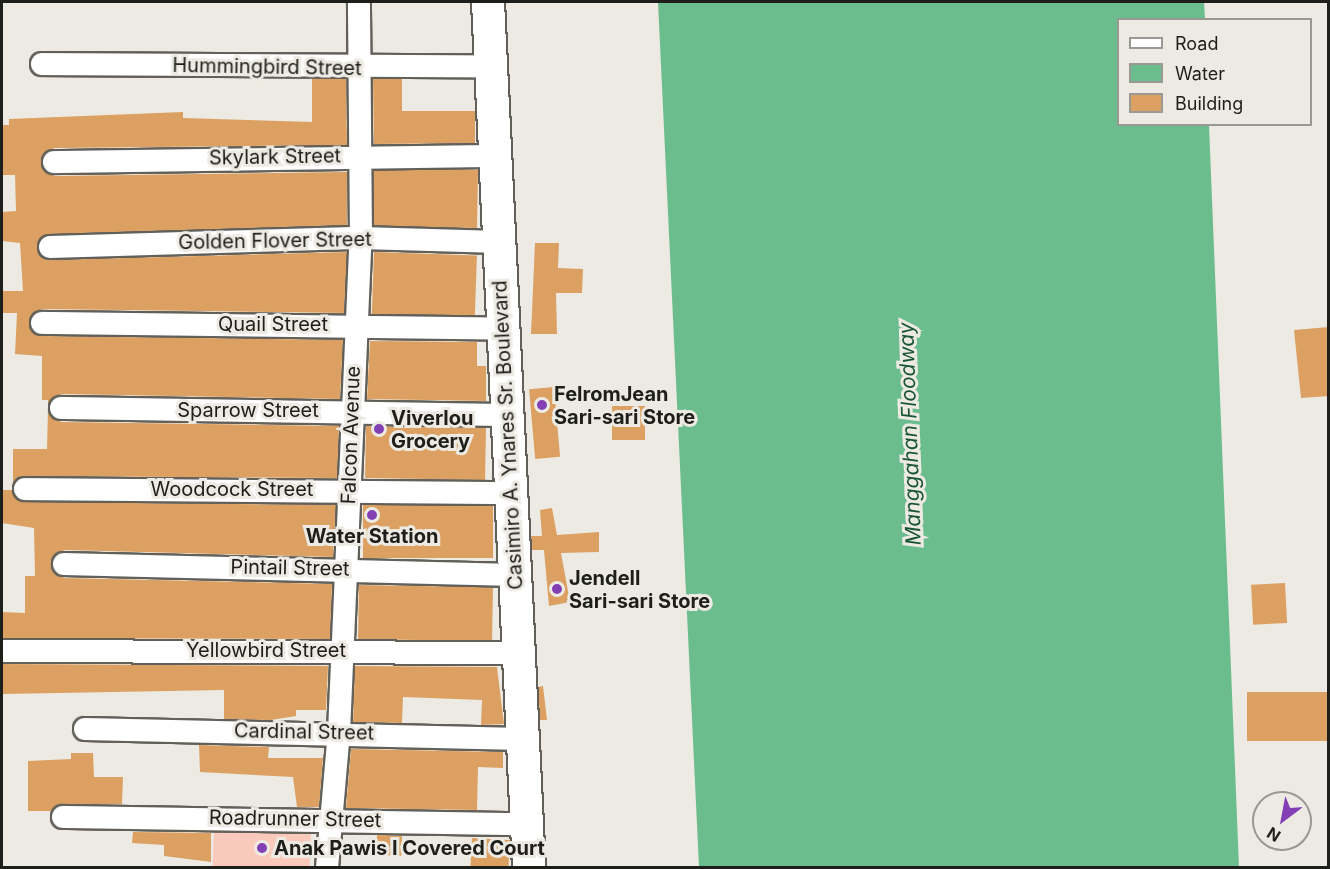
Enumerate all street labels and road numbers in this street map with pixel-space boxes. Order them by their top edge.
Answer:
street label: Hummingbird Street [172,53,362,81]
street label: Skylark Street [209,144,341,170]
street label: Golden Flover Street [178,227,372,255]
street label: Casimiro A. Ynares Sr. Boulevard [488,280,528,590]
street label: Quail Street [218,312,328,336]
street label: Falcon Avenue [337,365,365,505]
street label: Sparrow Street [177,398,319,422]
street label: Woodcock Street [151,477,313,501]
street label: Pintail Street [230,555,350,581]
street label: Yellowbird Street [186,638,346,662]
street label: Cardinal Street [234,719,374,745]
street label: Roadrunner Street [209,805,381,833]

